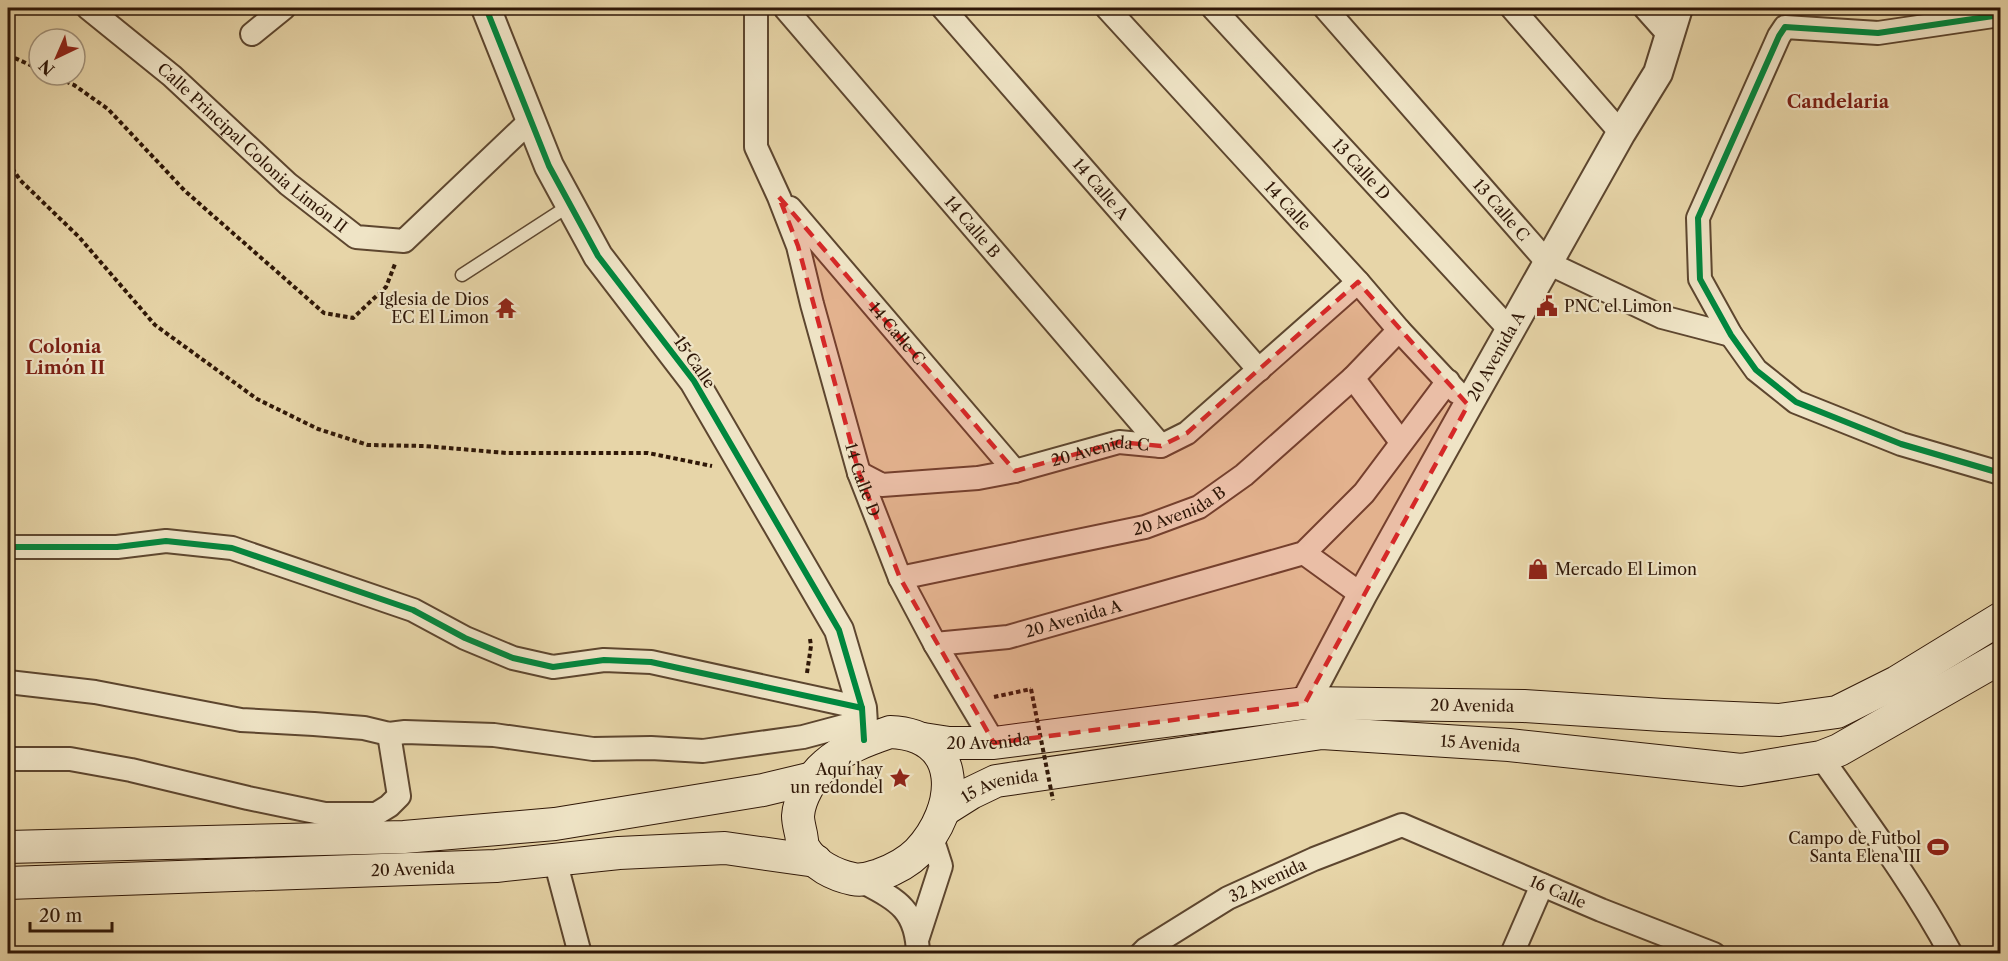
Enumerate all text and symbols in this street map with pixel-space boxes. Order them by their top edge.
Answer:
north arrow [27,27,87,87]
text: N [35,56,59,80]
street label: Calle Principal Colonia Limón II [154,58,352,237]
district label: Candelaria [1787,91,1890,113]
street label: 13 Calle D [1328,134,1395,204]
street label: 14 Calle A [1069,154,1134,225]
street label: 13 Calle C [1469,175,1534,245]
street label: 14 Calle [1261,177,1316,234]
street label: 14 Calle B [941,192,1005,261]
place label: Iglesia de Dios EC El Limon [379,289,489,327]
public building icon: PNC el Limon [1535,294,1559,318]
temple icon: Iglesia de Dios EC El Limon [494,296,518,320]
place label: PNC el Limon [1564,296,1672,316]
street label: 14 Calle C [865,298,930,369]
street label: 20 Avenida A [1463,307,1529,404]
street label: 15 Calle [670,332,720,392]
district label: Colonia Limón II [25,336,105,379]
street label: 20 Avenida C [1049,432,1150,470]
street label: 14 Calle D [841,440,885,519]
street label: 20 Avenida B [1131,482,1229,539]
shop icon: Mercado El Limon [1526,557,1550,581]
place label: Mercado El Limon [1555,559,1697,579]
street label: 20 Avenida A [1023,595,1125,642]
street label: 20 Avenida [1430,695,1515,716]
street label: 20 Avenida [947,728,1032,753]
street label: 15 Avenida [1440,731,1522,756]
place label: Aquí hay un redondel [790,759,884,797]
street label: 15 Avenida [957,765,1040,807]
place icon: Aquí hay un redondel [888,766,912,790]
place label: Campo de Futbol Santa Elena III [1788,828,1921,866]
sports icon: Campo de Futbol Santa Elena III [1926,835,1950,859]
street label: 32 Avenida [1226,854,1310,906]
street label: 20 Avenida [370,857,456,880]
street label: 16 Calle [1527,871,1589,913]
scale bar [30,895,112,933]
text: 20 m [39,905,83,927]

